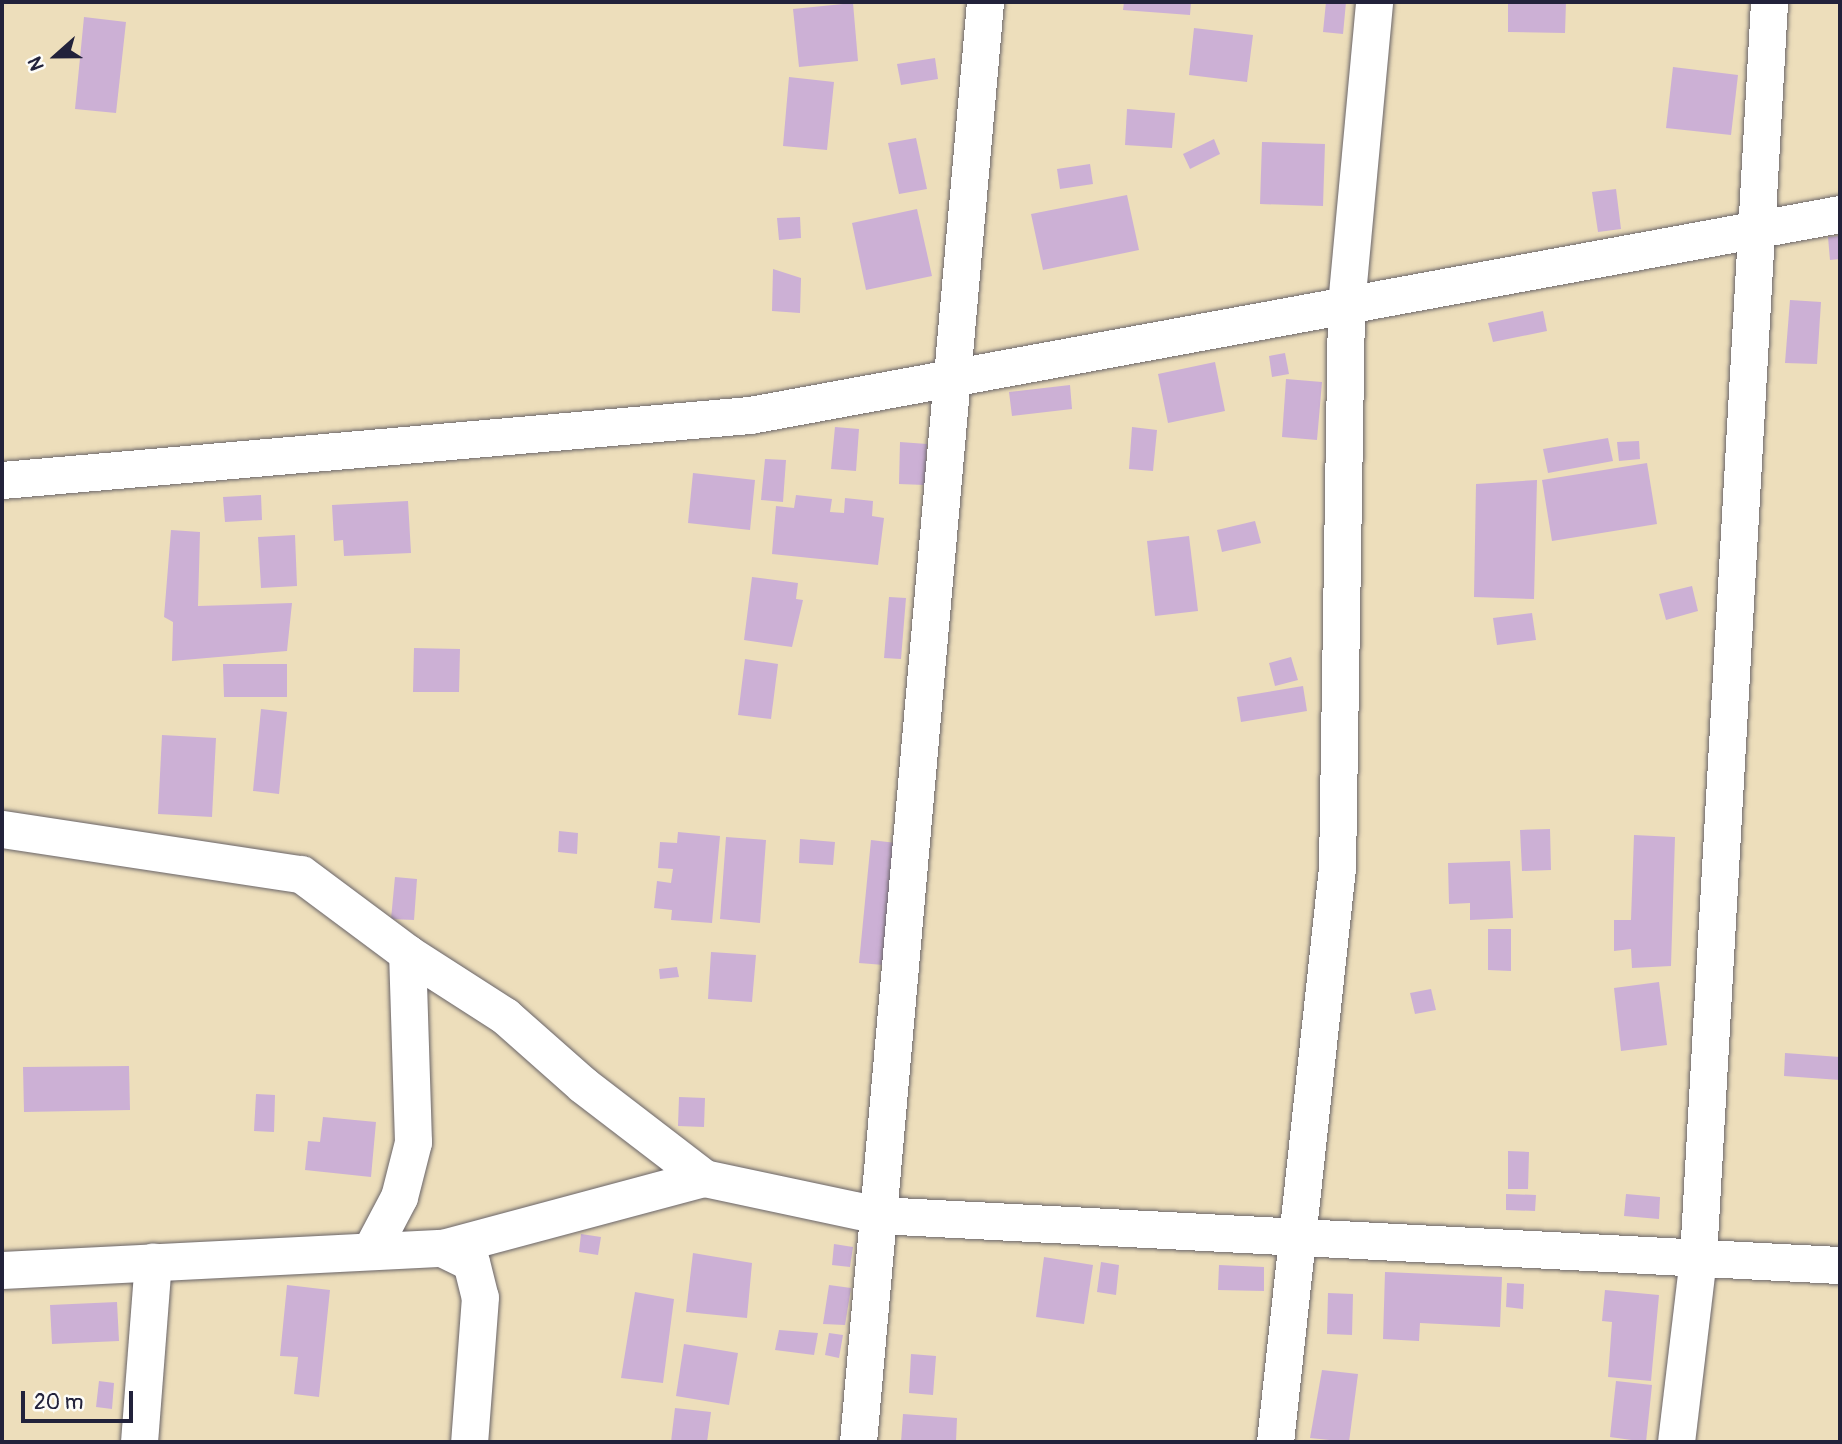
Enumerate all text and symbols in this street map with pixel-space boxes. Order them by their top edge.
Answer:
north arrow [21,21,91,91]
text: N [23,53,50,74]
scale bar [24,1378,136,1422]
text: 20 m [34,1389,83,1416]

